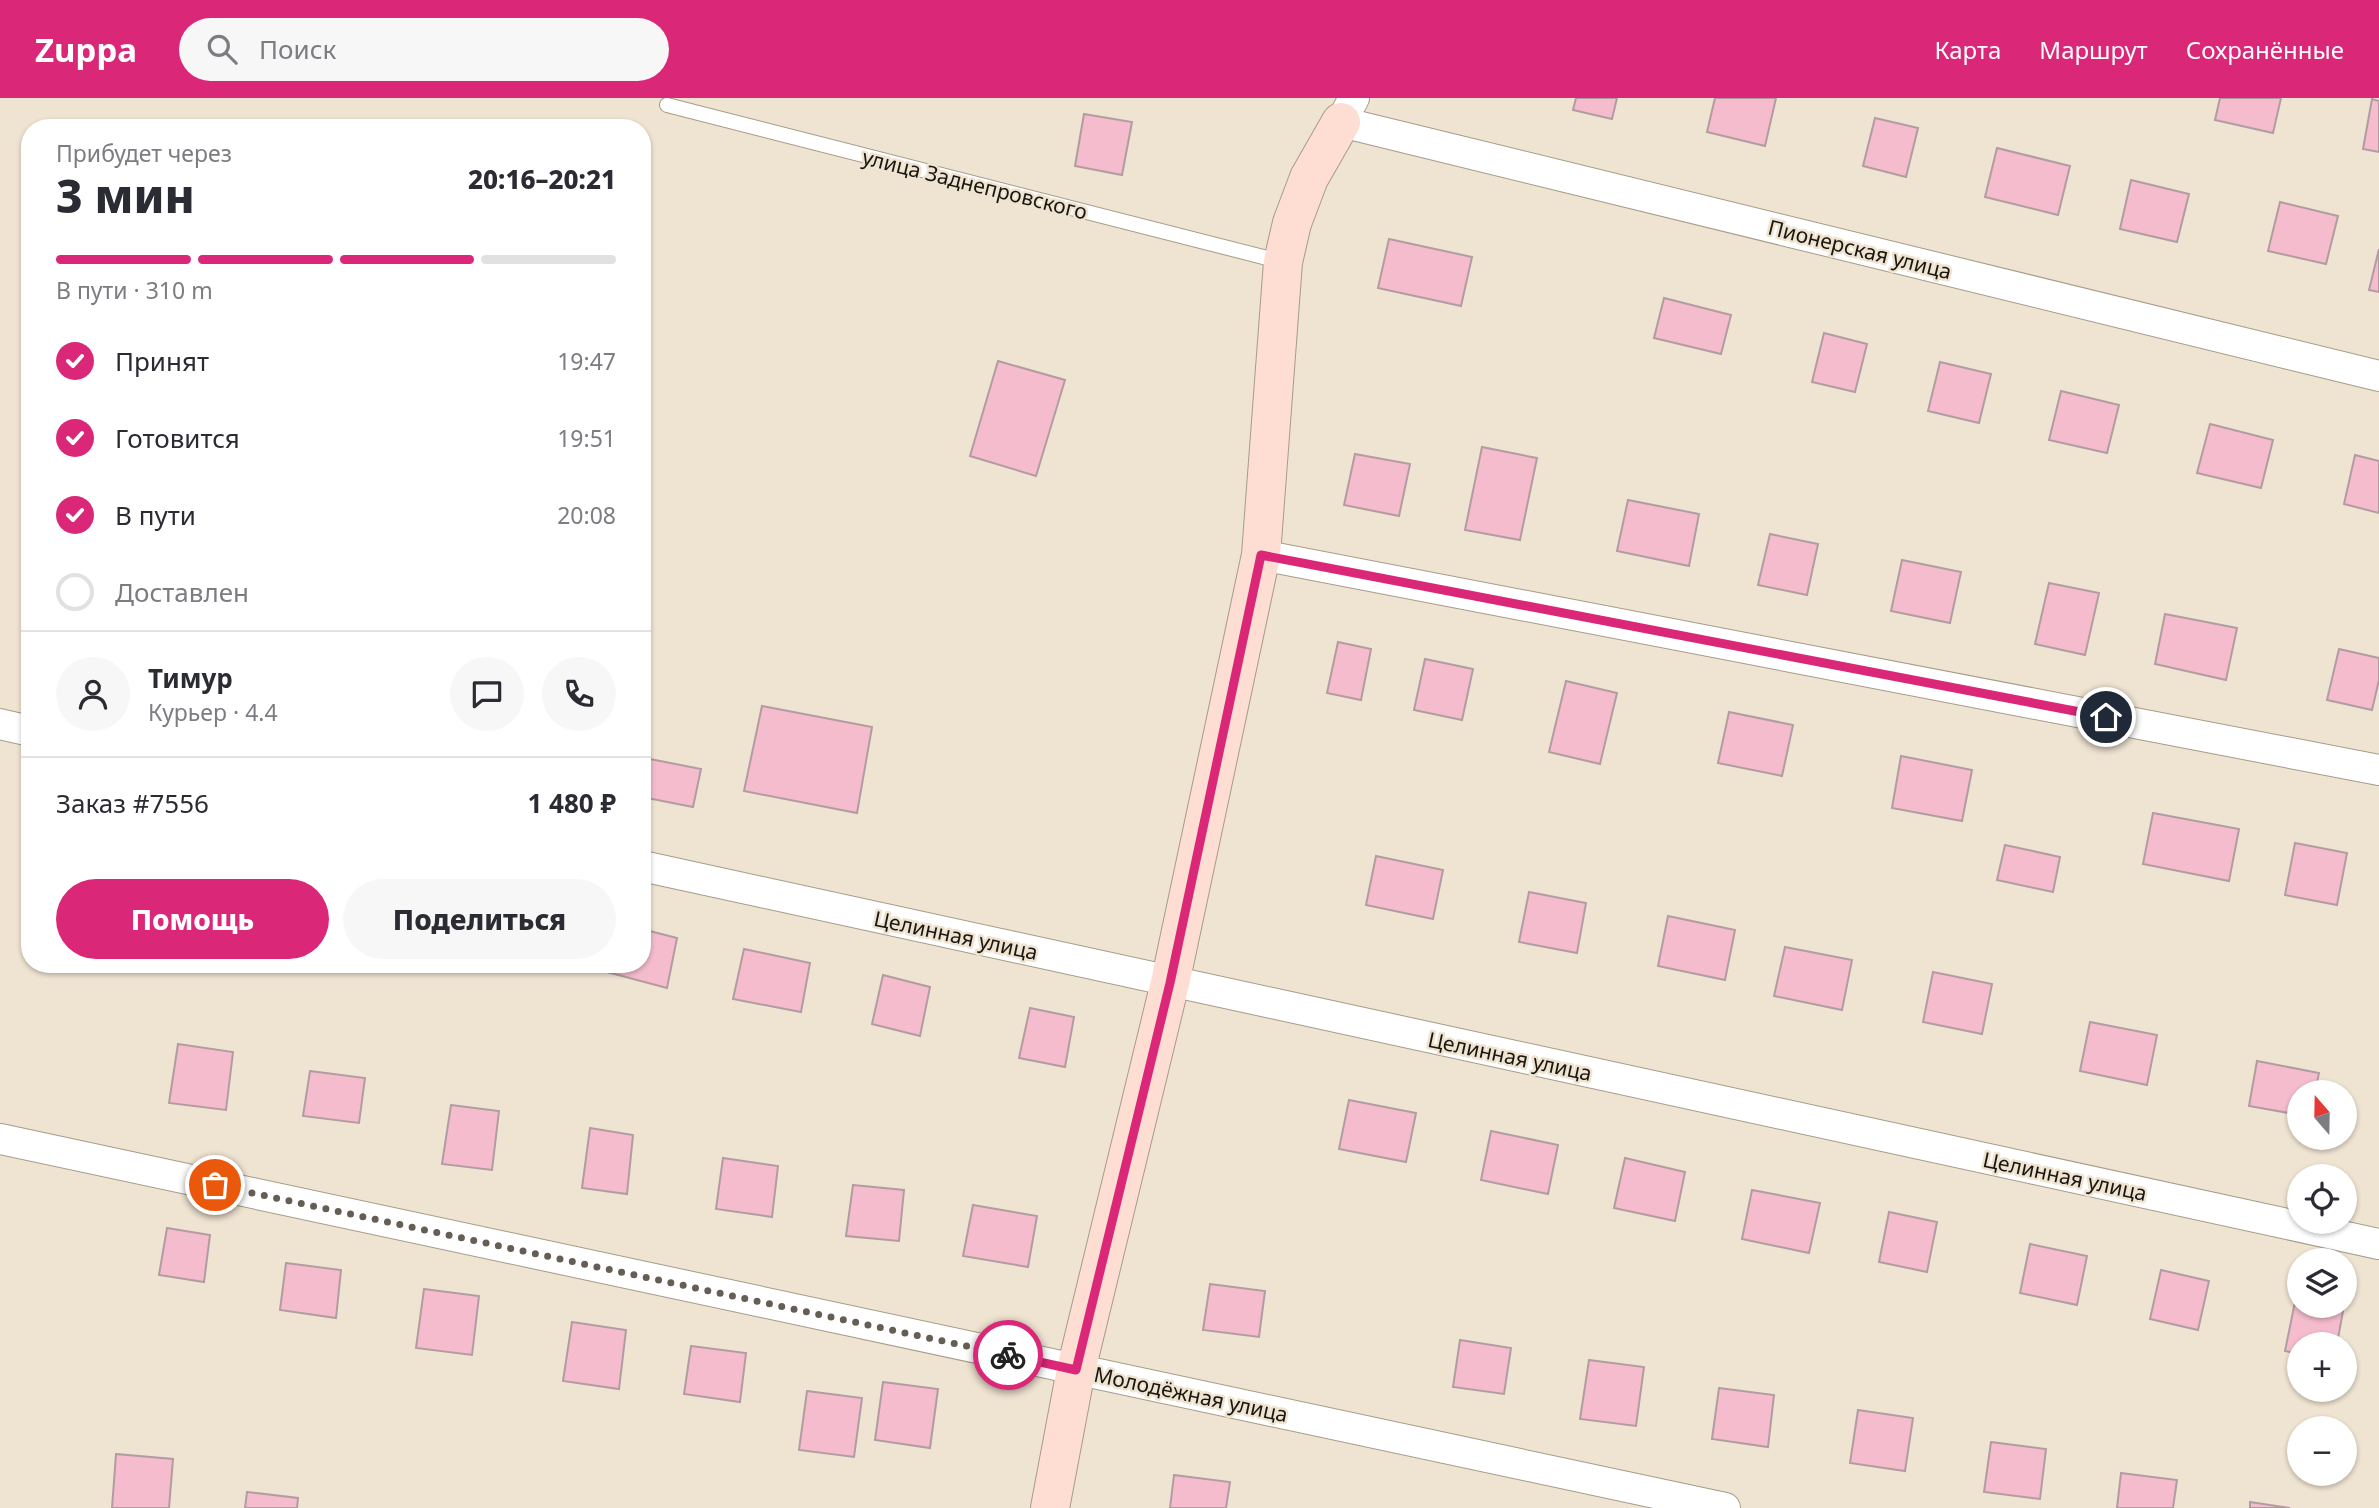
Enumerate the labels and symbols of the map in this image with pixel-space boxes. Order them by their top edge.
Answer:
street label: улица Заднепровского [860,142,1090,226]
street label: Пионерская улица [1765,213,1955,285]
pin [2076,687,2136,747]
street label: Целинная улица [871,904,1041,966]
street label: Целинная улица [1425,1025,1595,1087]
north arrow [2287,1080,2357,1150]
street label: Целинная улица [1980,1145,2150,1207]
pin [185,1155,245,1215]
courier [973,1320,1043,1390]
street label: Молодёжная улица [1091,1360,1291,1428]

